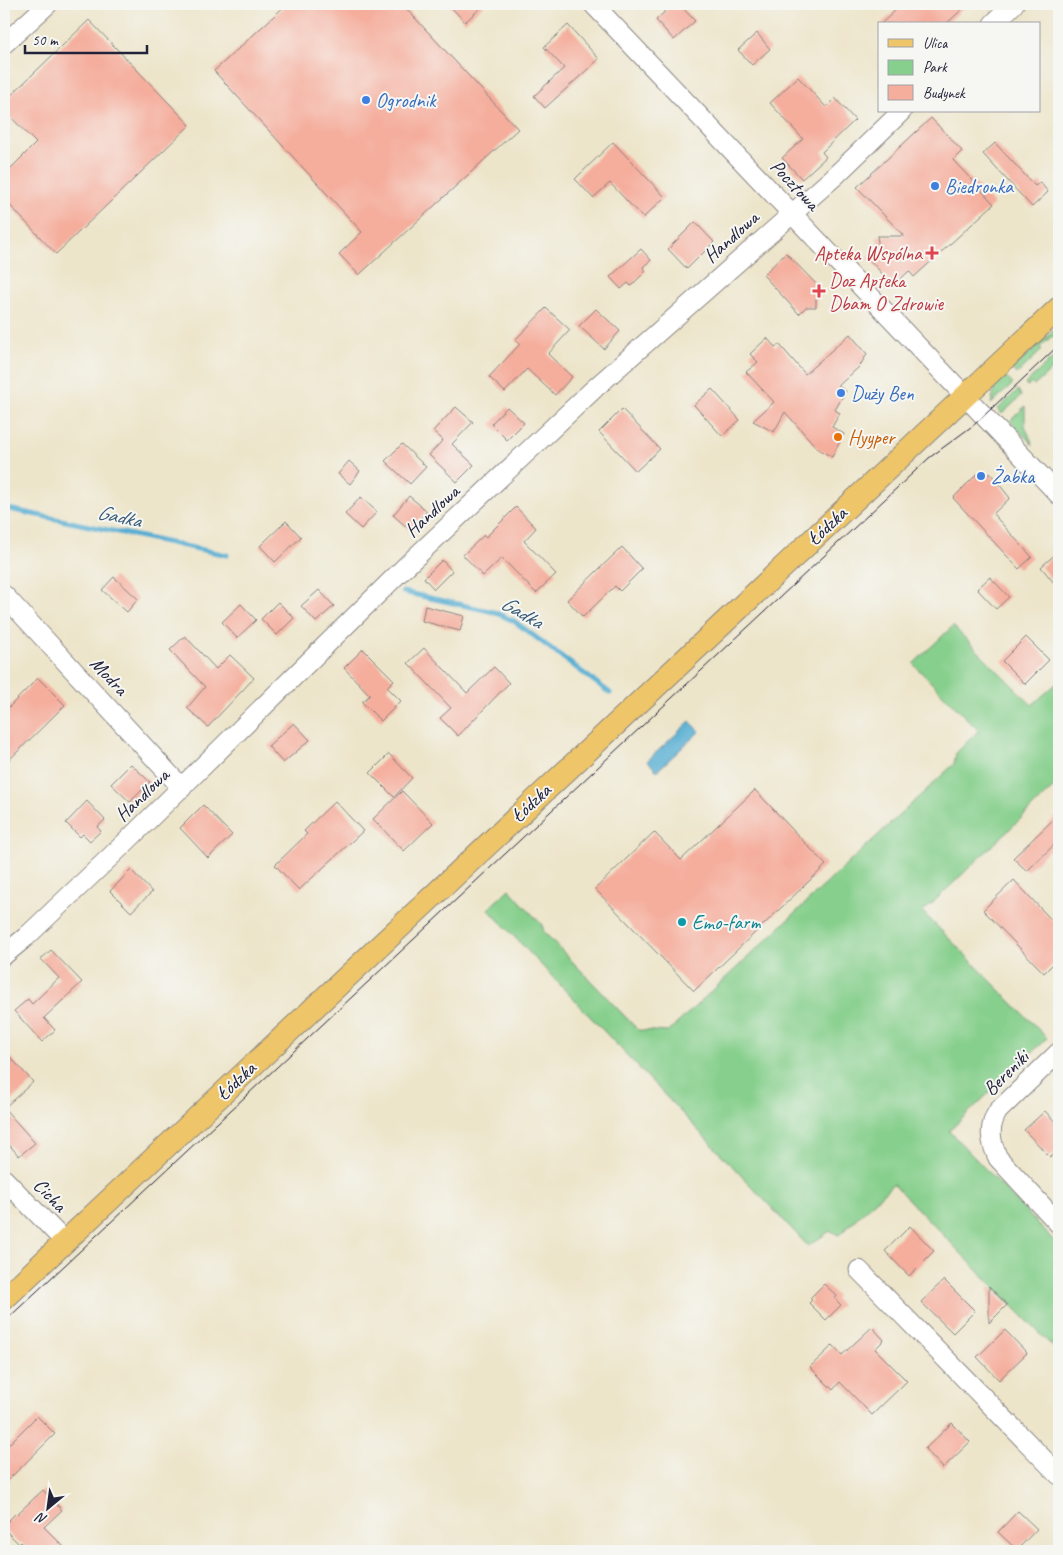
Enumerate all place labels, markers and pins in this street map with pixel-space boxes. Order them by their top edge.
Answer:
place label: Ogrodnik [376,88,437,113]
marker: Ogrodnik [360,94,372,106]
place label: Biedronka [945,174,1014,199]
marker: Biedronka [929,180,941,192]
place label: Apteka Wspólna [814,241,923,266]
marker: Apteka Wspólna [926,247,938,259]
place label: Doz Apteka Dbam O Zdrowie [829,268,944,316]
marker: Doz Apteka Dbam O Zdrowie [813,285,825,297]
place label: Duży Ben [851,381,915,406]
marker: Duży Ben [835,387,847,399]
place label: Hyyper [848,425,896,450]
marker: Hyyper [832,431,844,443]
place label: Żabka [991,464,1036,489]
marker: Żabka [975,470,987,482]
place label: Emo-farm [692,910,761,935]
marker: Emo-farm [676,916,688,928]

